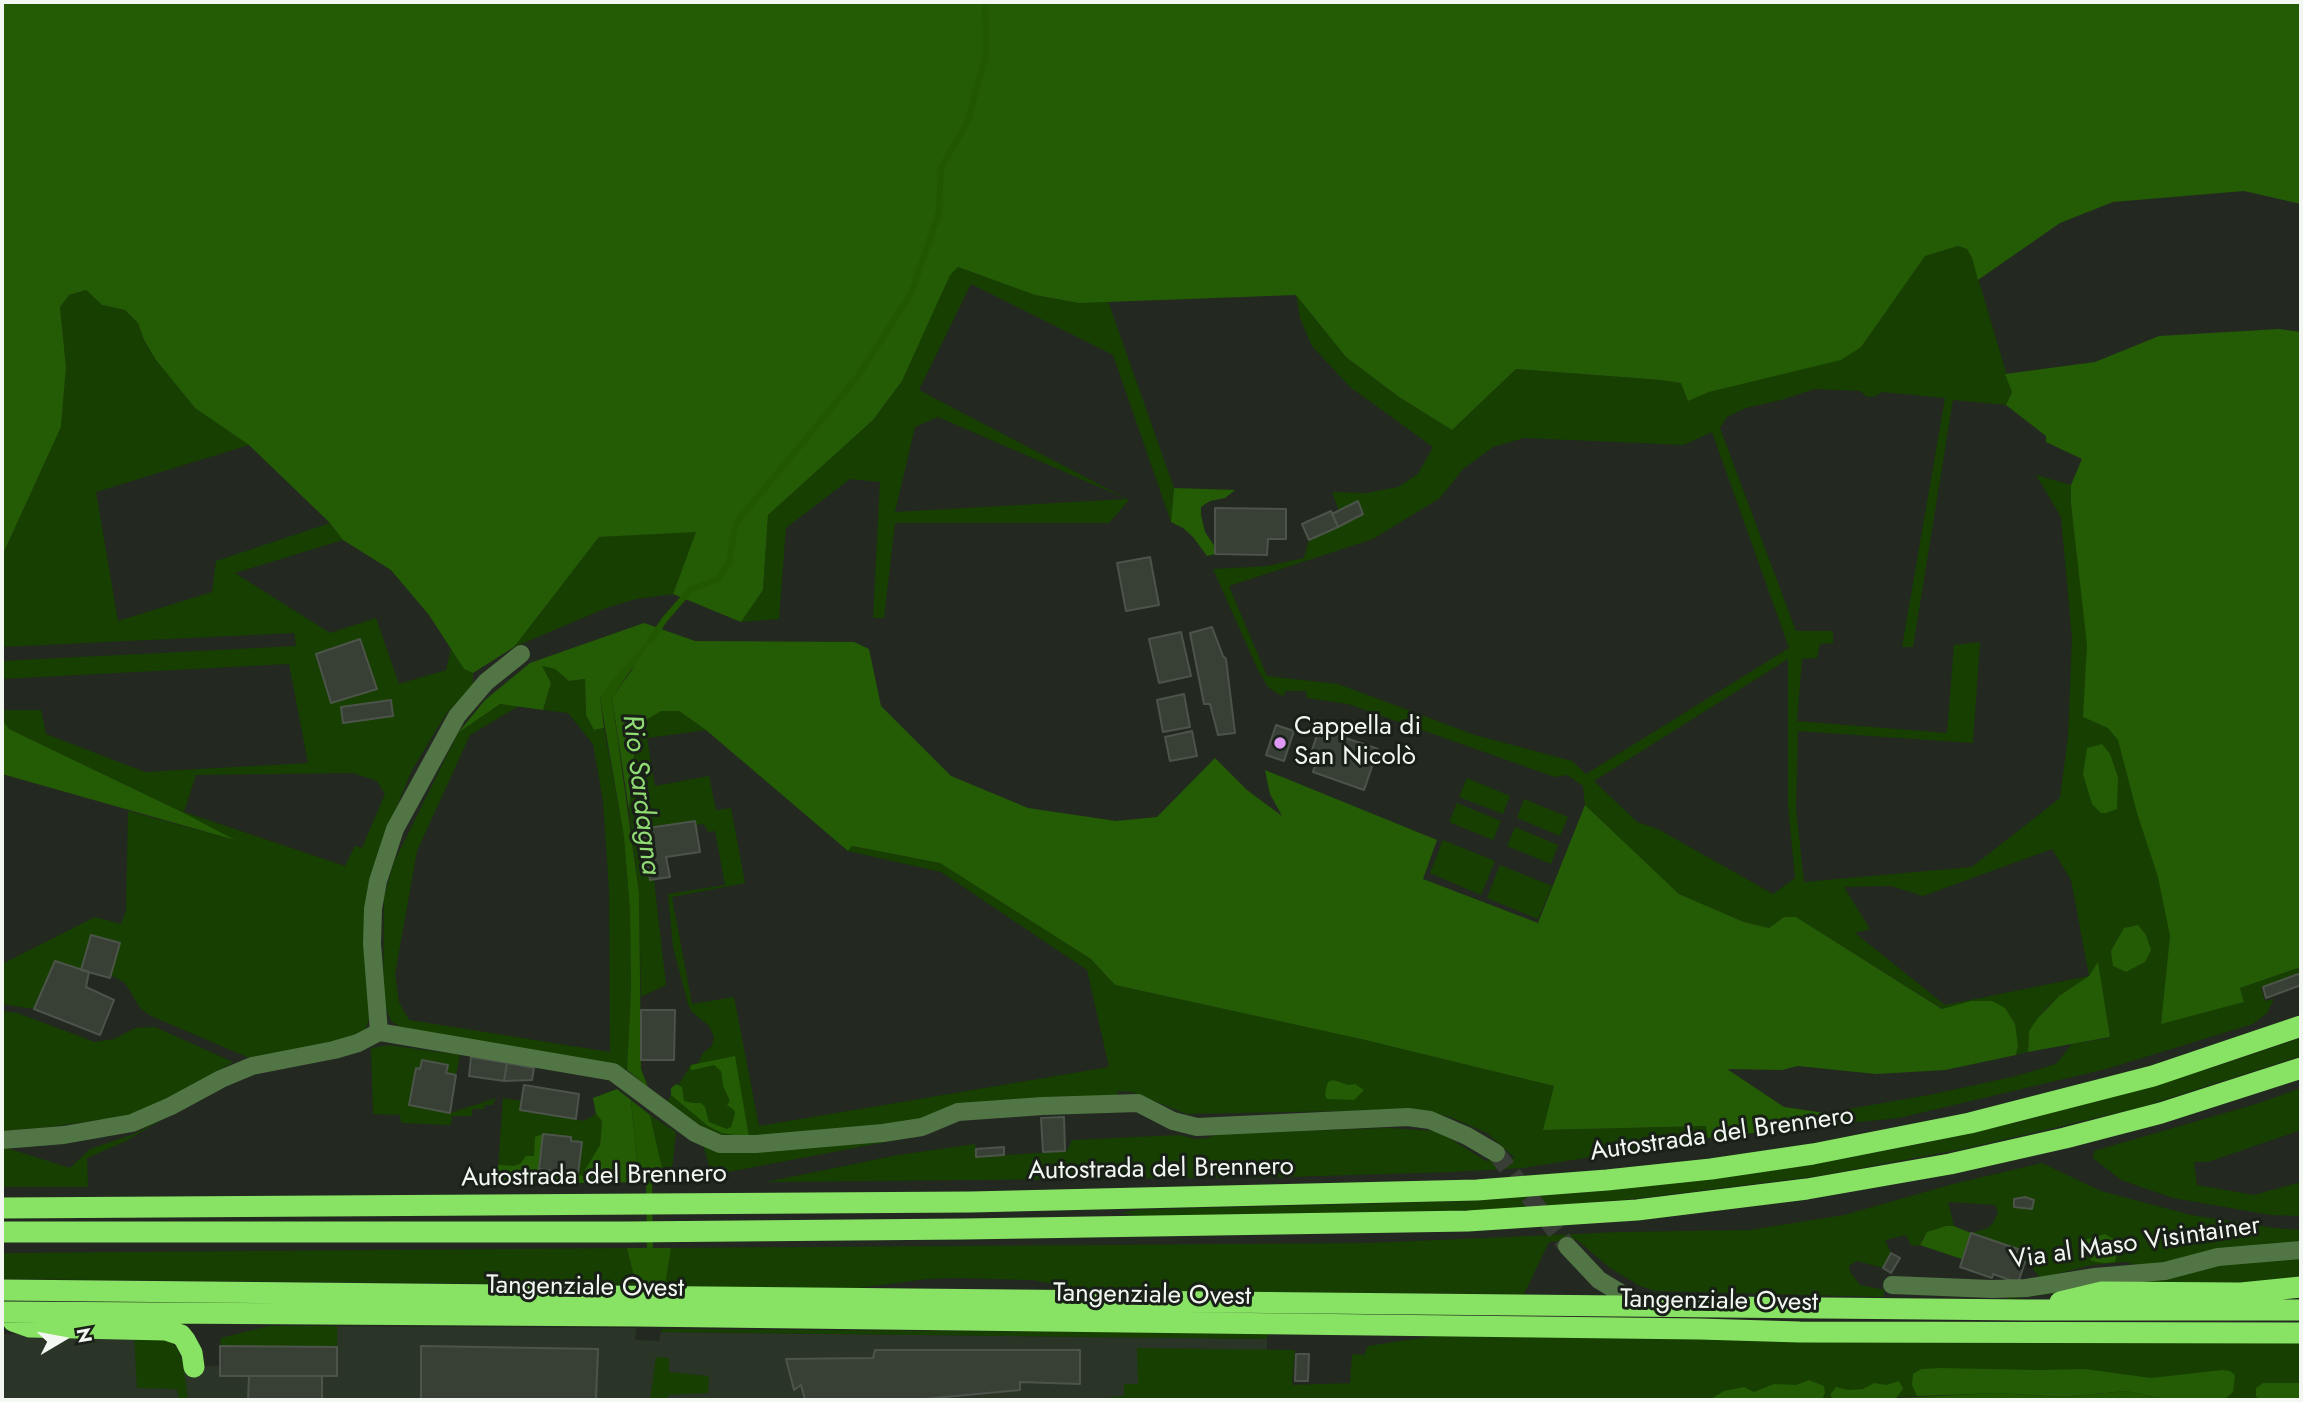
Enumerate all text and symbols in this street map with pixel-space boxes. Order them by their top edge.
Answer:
place label: Cappella di San Nicolò [1294,712,1421,774]
water label: Rio Sardagna [613,713,667,877]
marker: Cappella di San Nicolò [1272,735,1288,751]
street label: Autostrada del Brennero [1588,1101,1856,1169]
street label: Autostrada del Brennero [1028,1152,1294,1188]
street label: Autostrada del Brennero [461,1159,727,1195]
street label: Via al Maso Visintainer [2008,1211,2262,1277]
street label: Tangenziale Ovest [486,1271,684,1305]
street label: Tangenziale Ovest [1053,1279,1251,1313]
street label: Tangenziale Ovest [1620,1285,1818,1319]
north arrow [28,1304,98,1374]
text: N [70,1325,99,1345]

